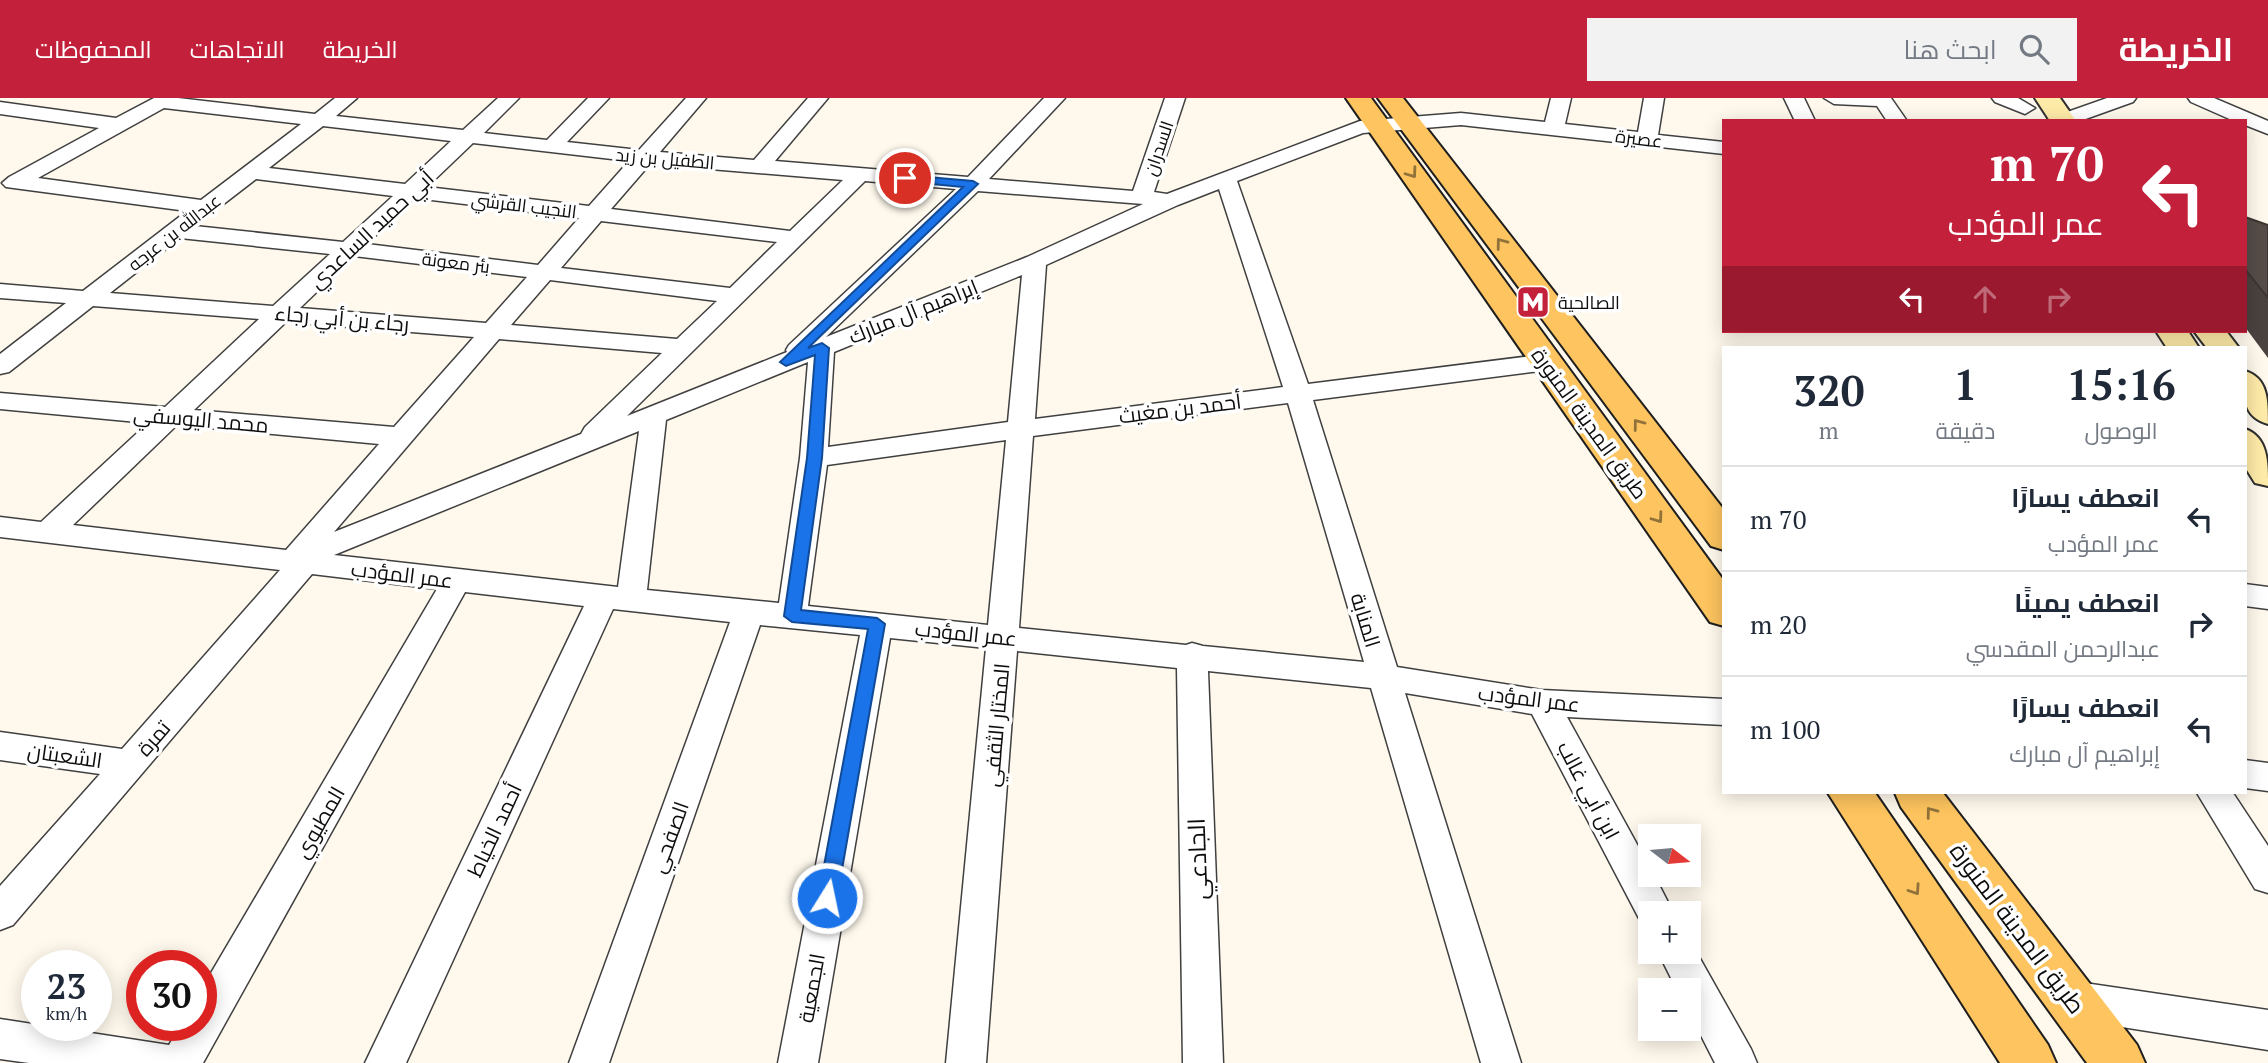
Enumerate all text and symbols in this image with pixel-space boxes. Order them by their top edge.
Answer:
search box [1587,18,2077,81]
text: الخريطة [2119,27,2233,70]
icon: search [2015,30,2053,68]
text: ابحث هنا [1903,32,1997,66]
text: المحفوظات [35,33,152,65]
text: الاتجاهات [190,33,285,65]
text: الخريطة [323,33,398,65]
street label: السدران [1137,117,1179,179]
street label: عصيرة [1614,123,1664,153]
text: 70 m [1990,130,2104,195]
street label: الطفيل بن زيد [614,142,716,174]
icon: left [2128,147,2219,238]
pin [875,148,935,208]
icon: arrive [886,159,924,197]
street label: أبي حميد الساعدي [302,164,442,296]
one-way arrow [1404,166,1416,178]
street label: النجيب القرشي [470,187,578,225]
street label: عبدالله بن عرجه [122,188,226,276]
text: عمر المؤدب [1948,202,2104,244]
one-way arrow [1496,238,1509,251]
street label: بئر معونة [421,246,491,278]
street label: إبراهيم آل مبارك [844,272,982,351]
icon: left [1893,280,1931,318]
icon: ahead [1966,280,2004,318]
icon: right [2039,280,2077,318]
metro station icon: الصالحية [1514,283,1552,321]
place label: الصالحية [1558,290,1620,314]
street label: رجاء بن أبي رجاء [273,298,410,341]
street label: طريق المدينة المنورة [1526,342,1654,504]
text: 1 [1954,356,1977,412]
text: 15:16 [2067,356,2176,412]
text: 320 [1793,362,1864,418]
street label: أحمد بن مغيث [1117,387,1243,429]
street label: محمد اليوسفي [132,399,270,442]
text: m [1819,415,1839,446]
text: دقيقة [1936,415,1995,446]
text: الوصول [2085,415,2158,446]
one-way arrow [1634,420,1647,432]
text: انعطف يسارًا [2011,480,2160,514]
icon: left [2181,500,2219,538]
text: 70 m [1750,502,1807,536]
one-way arrow [1650,510,1662,523]
text: عمر المؤدب [2048,528,2160,559]
street label: عمر المؤدب [349,554,455,594]
text: انعطف يمينًا [2014,585,2160,619]
street label: المنابة [1344,589,1388,651]
icon: right [2181,605,2219,643]
text: 20 m [1750,607,1807,641]
street label: عمر المؤدب [914,614,1018,652]
text: عبدالرحمن المقدسي [1966,633,2160,664]
street label: المختار الثقفي [977,662,1018,788]
street label: عمر المؤدب [1476,678,1582,718]
text: انعطف يسارًا [2011,690,2160,724]
icon: left [2181,710,2219,748]
text: 100 m [1750,712,1820,746]
street label: تمرة [130,714,176,762]
street label: الشعبتان [26,736,104,774]
street label: ابن أبي غالب [1549,736,1627,845]
text: إبراهيم آل مبارك [2009,738,2160,769]
street label: أحمد الخياط [460,779,528,881]
street label: المطيوي [287,781,353,864]
street label: الصفحي [643,797,698,878]
one-way arrow [1927,807,1939,820]
street label: الجادعي [1180,818,1218,900]
north arrow [1638,824,1701,887]
map controls [1638,824,1701,1041]
street label: طريق المدينة المنورة [1943,836,2093,1020]
position arrow [790,861,864,935]
one-way arrow [1907,883,1920,896]
button: + [1638,901,1701,964]
speed limit sign: 30 [126,950,217,1041]
street label: الجمعية [791,951,831,1025]
text: 23 [47,963,86,1009]
button: − [1638,978,1701,1041]
text: km/h [46,1001,87,1025]

